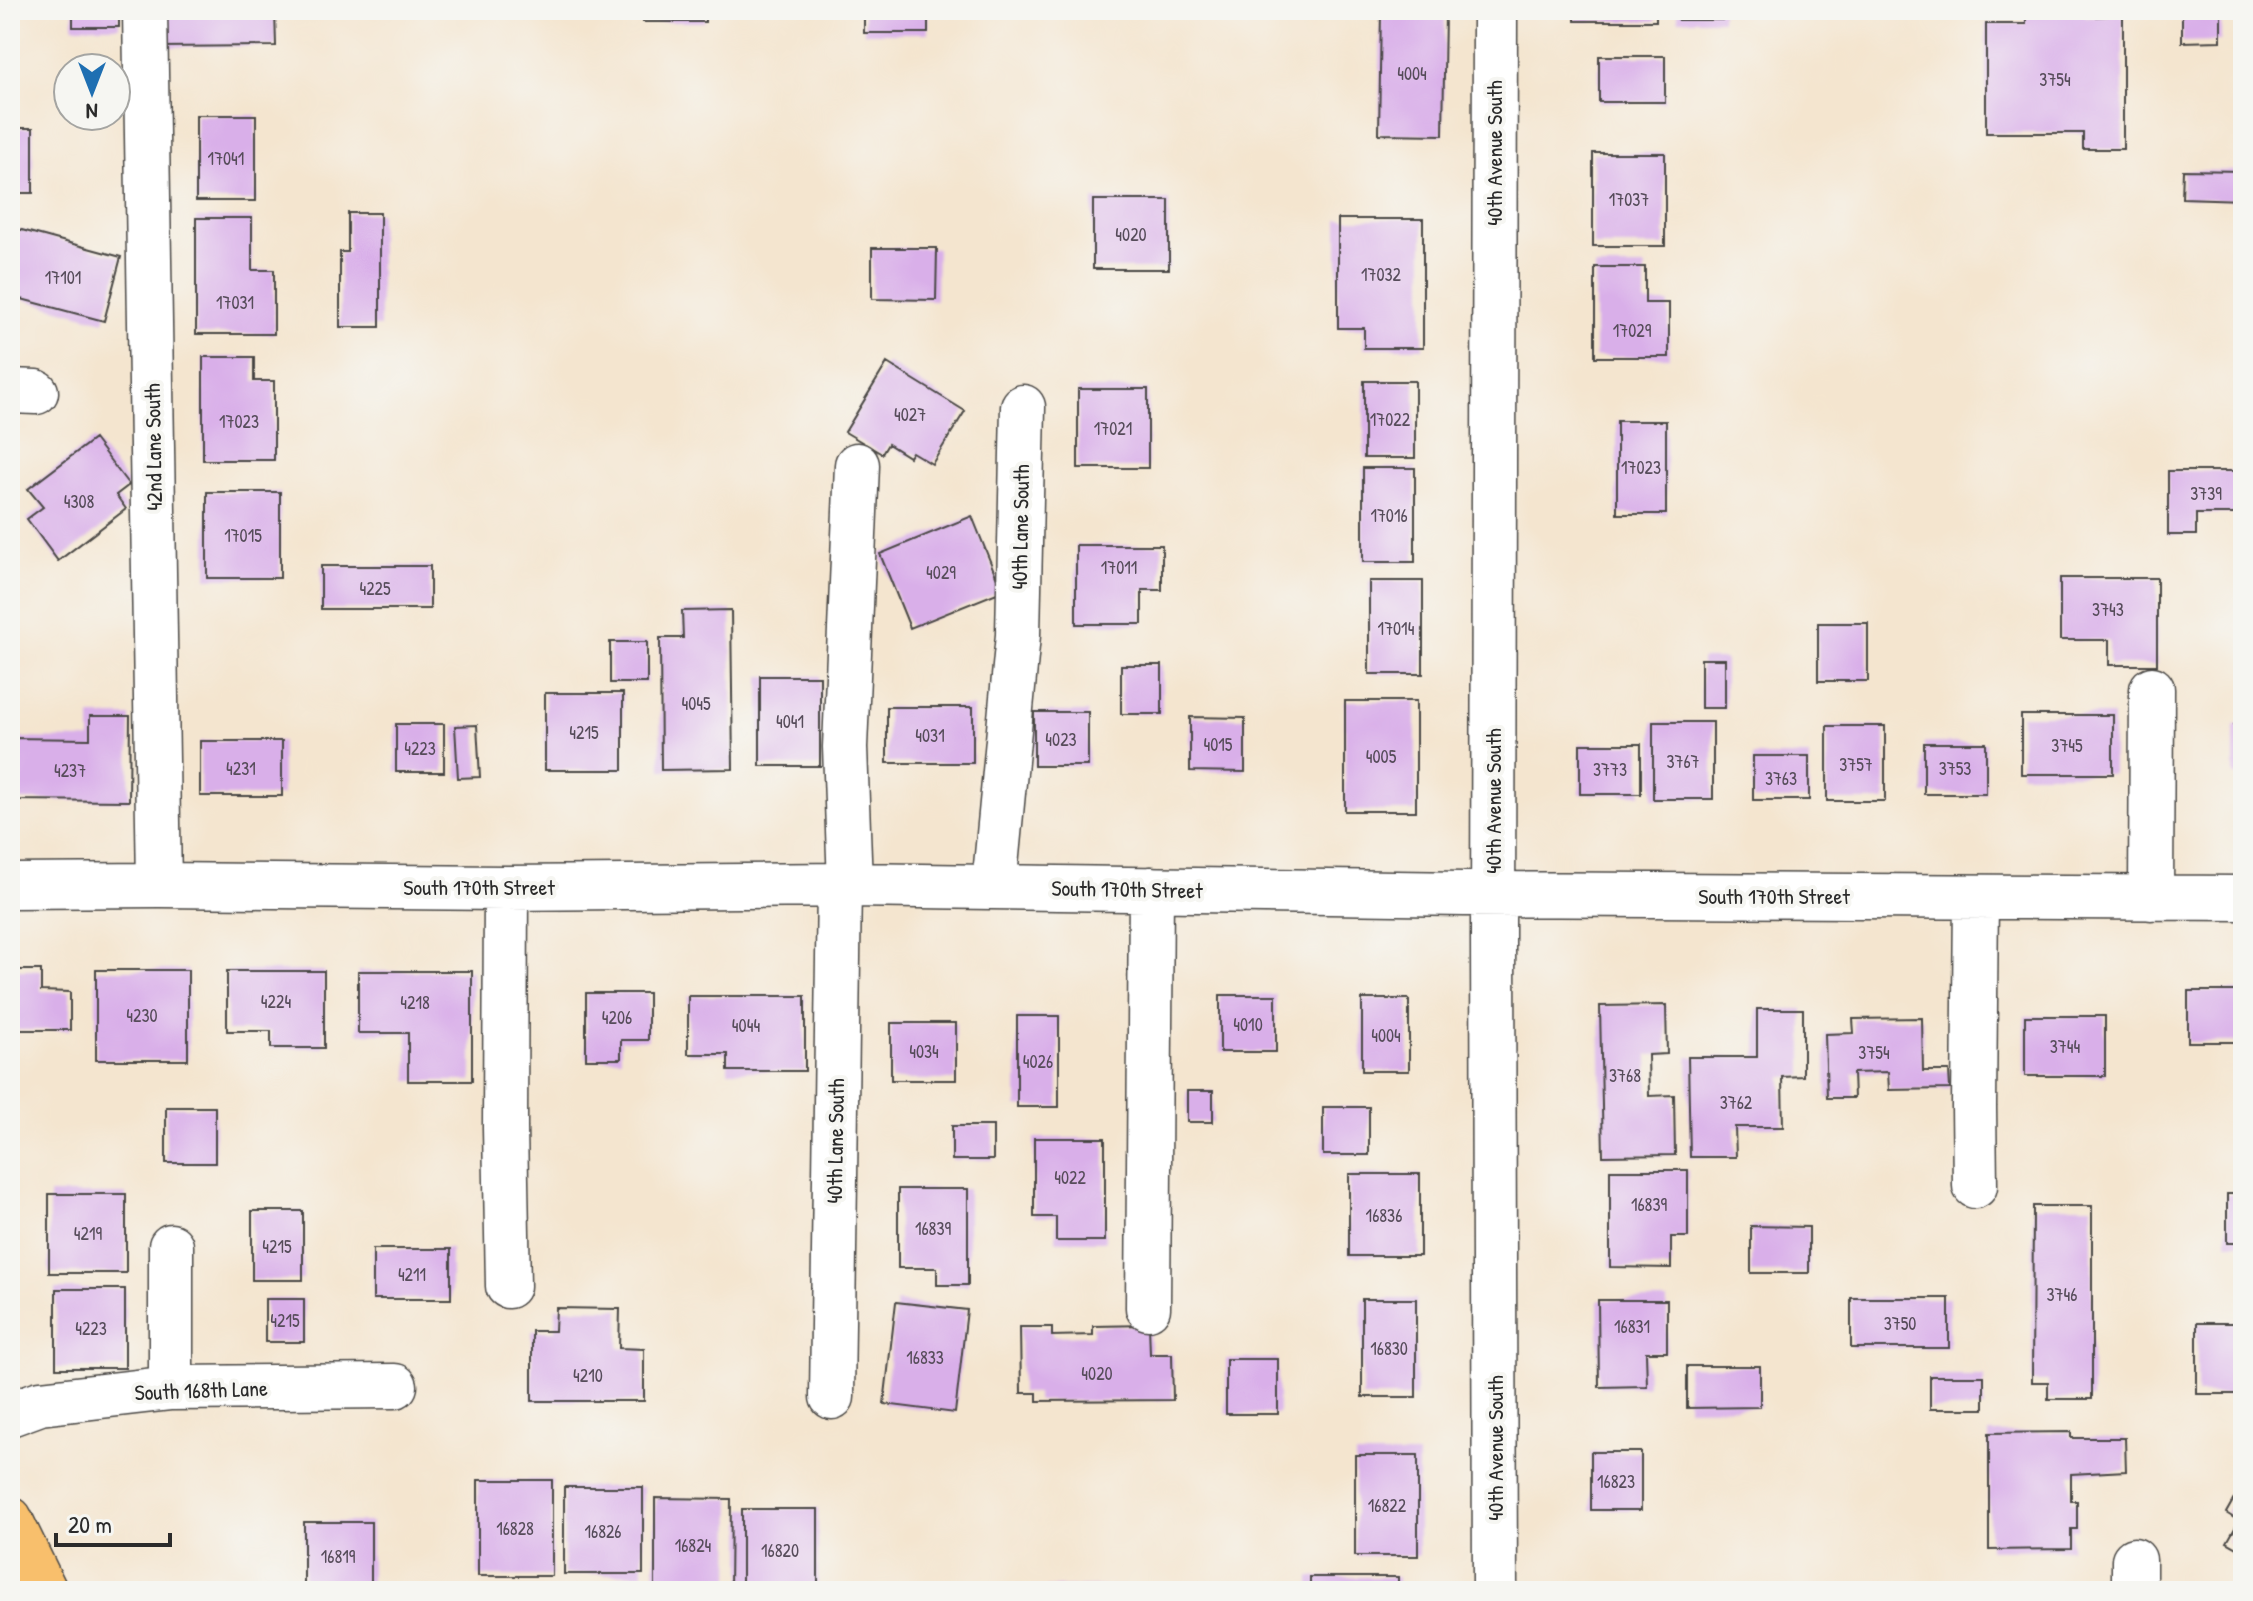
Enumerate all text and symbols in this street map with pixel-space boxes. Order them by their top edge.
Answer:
north arrow [52,52,132,132]
house number: 4004 [1397,61,1427,86]
house number: 3754 [2039,67,2071,92]
street label: 40th Avenue South [1479,80,1509,226]
text: N [86,97,98,127]
house number: 17041 [208,146,244,171]
house number: 17037 [1609,187,1649,212]
house number: 4020 [1115,222,1147,247]
house number: 17032 [1361,262,1402,287]
house number: 17101 [45,265,81,290]
house number: 17031 [216,290,254,315]
house number: 17029 [1613,318,1652,343]
street label: 42nd Lane South [137,383,169,511]
house number: 4027 [894,402,926,427]
house number: 17022 [1370,407,1411,432]
house number: 17023 [219,409,259,434]
house number: 17021 [1094,416,1132,441]
house number: 17023 [1621,455,1661,480]
street label: 40th Lane South [1004,464,1036,590]
house number: 3739 [2190,481,2222,506]
house number: 4308 [64,489,95,514]
house number: 17016 [1370,503,1408,528]
house number: 17015 [224,523,262,548]
house number: 17011 [1101,555,1137,580]
house number: 4029 [926,560,956,585]
house number: 4225 [359,576,391,601]
house number: 3743 [2092,597,2124,622]
house number: 17014 [1378,616,1415,641]
house number: 4045 [681,691,711,716]
house number: 4041 [776,709,804,734]
house number: 4215 [569,720,599,745]
house number: 4031 [915,723,945,748]
house number: 4023 [1045,727,1077,752]
street label: 40th Avenue South [1478,728,1508,874]
house number: 4015 [1204,732,1233,757]
house number: 3745 [2051,733,2083,758]
house number: 4223 [404,736,436,761]
house number: 4005 [1366,744,1397,769]
house number: 3767 [1666,749,1700,774]
house number: 3757 [1839,752,1873,777]
house number: 4231 [226,756,256,781]
house number: 3753 [1939,756,1971,781]
house number: 3773 [1593,757,1627,782]
house number: 4237 [54,758,86,783]
house number: 3763 [1765,766,1797,791]
street label: South 170th Street [403,872,555,902]
street label: South 170th Street [1051,873,1203,905]
street label: South 170th Street [1698,881,1850,911]
house number: 4224 [261,989,291,1014]
house number: 4218 [400,990,430,1015]
house number: 4230 [126,1003,158,1028]
house number: 4206 [602,1005,632,1030]
house number: 4010 [1233,1012,1263,1037]
house number: 4044 [732,1013,760,1038]
house number: 4004 [1371,1023,1401,1048]
house number: 3744 [2050,1034,2080,1059]
house number: 4034 [909,1039,939,1064]
house number: 3754 [1858,1040,1890,1065]
house number: 4026 [1023,1049,1053,1074]
house number: 3768 [1609,1063,1641,1088]
street label: 40th Lane South [819,1078,851,1204]
house number: 3762 [1720,1090,1753,1115]
house number: 4022 [1054,1165,1086,1190]
house number: 16839 [1631,1192,1667,1217]
house number: 16836 [1366,1203,1402,1228]
house number: 16839 [915,1216,951,1241]
house number: 4219 [74,1221,103,1246]
house number: 4215 [262,1234,292,1259]
house number: 4211 [398,1262,426,1287]
house number: 3746 [2047,1282,2077,1307]
house number: 4215 [270,1308,300,1333]
house number: 3750 [1884,1311,1916,1336]
house number: 16831 [1614,1314,1650,1339]
house number: 4223 [75,1316,107,1341]
house number: 16830 [1370,1336,1408,1361]
house number: 16833 [906,1345,944,1370]
house number: 4020 [1081,1361,1113,1386]
house number: 4210 [573,1363,603,1388]
street label: South 168th Lane [134,1373,268,1407]
street label: 40th Avenue South [1480,1375,1510,1521]
house number: 16823 [1597,1469,1635,1494]
house number: 16822 [1368,1493,1407,1518]
scale bar [56,1497,170,1547]
text: 20 m [68,1508,112,1540]
house number: 16828 [496,1516,534,1541]
house number: 16826 [584,1519,622,1544]
house number: 16824 [675,1533,712,1558]
house number: 16820 [761,1538,799,1563]
house number: 16819 [321,1544,356,1569]

